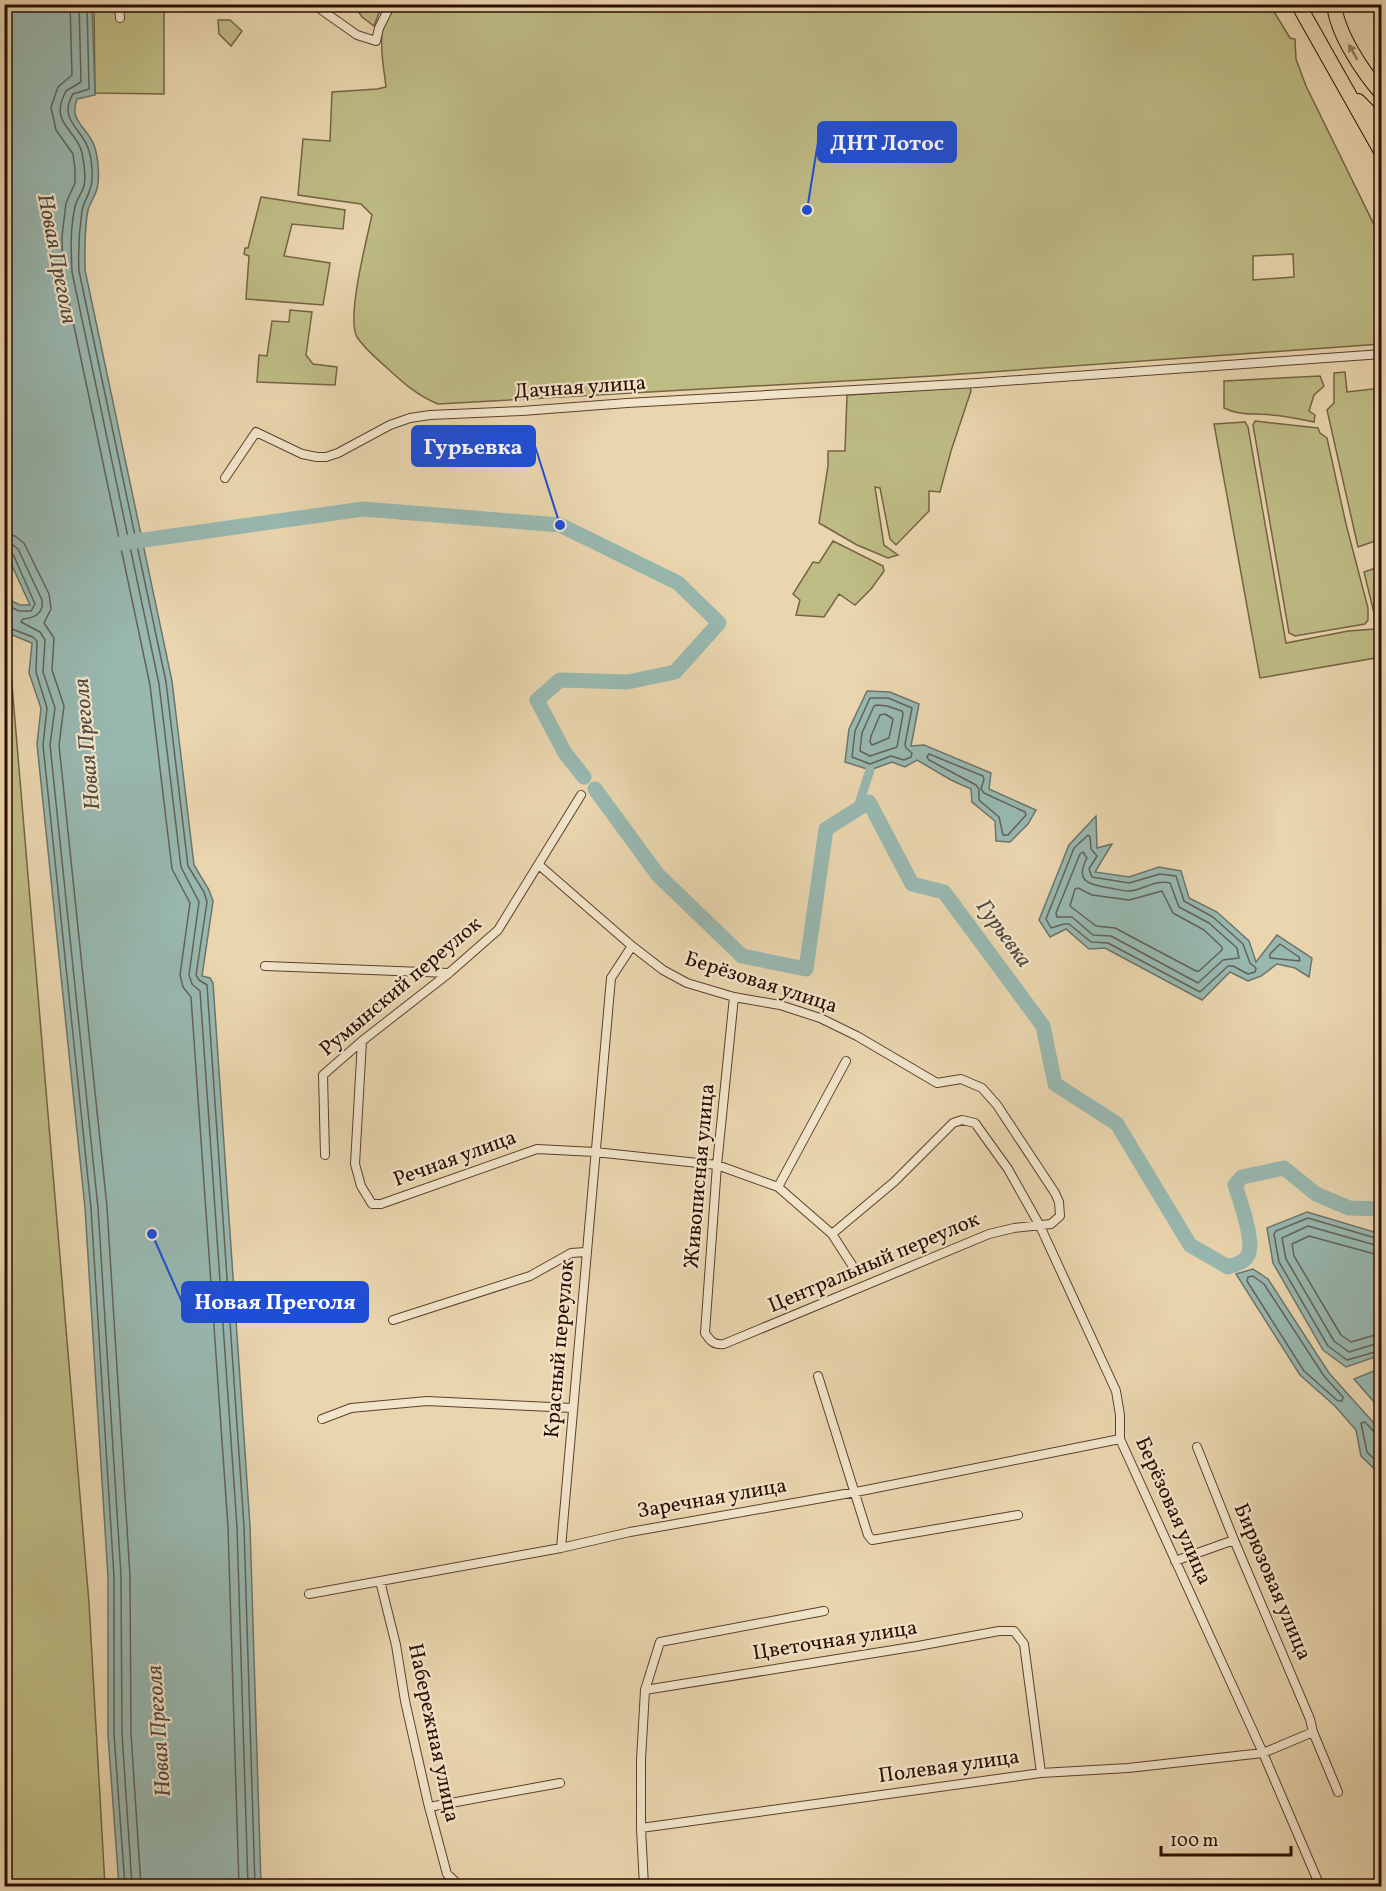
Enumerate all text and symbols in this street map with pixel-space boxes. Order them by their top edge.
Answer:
one-way arrow [1348,43,1358,60]
callout: ДНТ Лотос [818,122,956,162]
text: ДНТ Лотос [830,129,944,160]
water label: Новая Преголя [28,191,84,327]
street label: Дачная улица [513,369,647,407]
callout: Гурьевка [412,426,535,466]
text: Гурьевка [423,433,523,464]
water label: Новая Преголя [67,677,109,811]
water label: Гурьевка [968,893,1038,975]
street label: Румынский переулок [314,910,488,1064]
street label: Берёзовая улица [681,945,841,1021]
street label: Живописная улица [677,1082,723,1270]
street label: Речная улица [389,1123,521,1195]
street label: Центральный переулок [764,1205,984,1321]
street label: Красный переулок [538,1258,582,1440]
callout: Новая Преголя [182,1282,368,1322]
text: Новая Преголя [194,1288,356,1319]
street label: Берёзовая улица [1127,1432,1219,1590]
street label: Заречная улица [635,1472,789,1526]
street label: Бирюзовая улица [1226,1499,1318,1665]
street label: Цветочная улица [751,1614,919,1668]
street label: Набережная улица [400,1641,466,1825]
water label: Новая Преголя [140,1664,180,1798]
street label: Полевая улица [877,1743,1021,1791]
scale bar [1161,1819,1292,1857]
text: 100 m [1170,1829,1219,1854]

